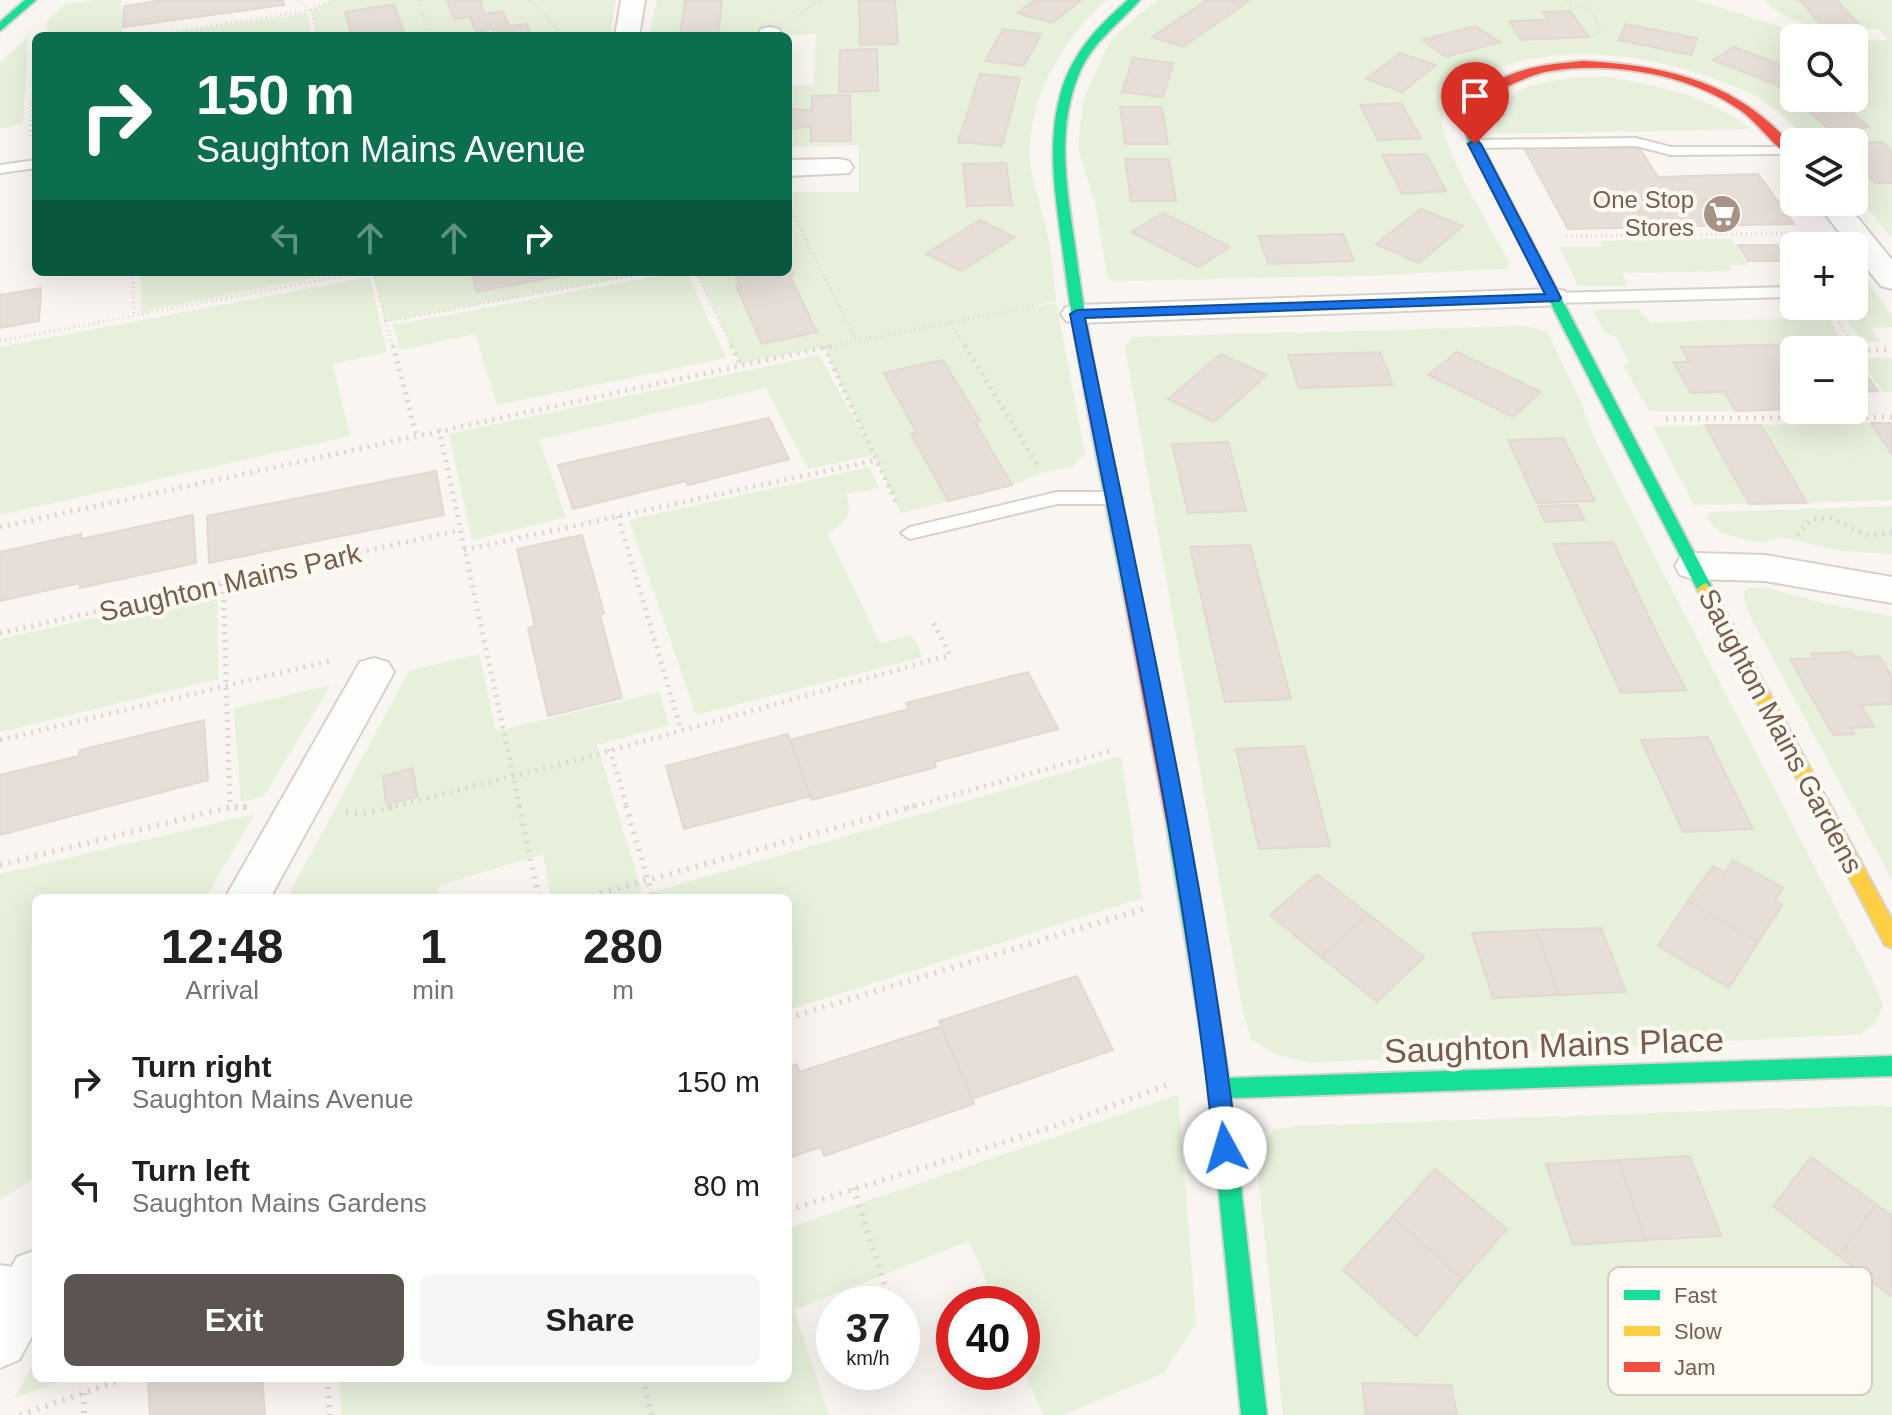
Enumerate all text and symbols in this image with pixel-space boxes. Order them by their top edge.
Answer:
map controls [1780,24,1868,424]
button: search [1780,24,1868,112]
pin [1441,62,1509,144]
text: 150 m [196,63,355,126]
icon: right [64,64,168,168]
icon: arrive [1453,74,1497,118]
button: layers [1780,128,1868,216]
text: Saughton Mains Avenue [196,129,586,170]
place label: One Stop Stores [1593,186,1694,241]
supermarket icon: One Stop Stores [1701,193,1743,235]
icon: left [264,216,308,260]
icon: ahead [348,216,392,260]
icon: ahead [432,216,476,260]
icon: right [516,216,560,260]
button: + [1780,232,1868,320]
button: − [1780,336,1868,424]
street label: Saughton Mains Park [96,537,365,628]
street label: Saughton Mains Gardens [1692,584,1869,879]
text: 12:48 [161,920,284,973]
text: 1 [420,920,447,973]
text: 280 [583,920,663,973]
text: Arrival [185,975,259,1005]
text: min [412,975,454,1005]
text: m [612,975,634,1005]
street label: Saughton Mains Place [1383,1020,1725,1070]
text: Turn right [132,1050,271,1083]
icon: right [64,1060,108,1104]
text: 150 m [677,1065,760,1098]
text: Saughton Mains Avenue [132,1084,413,1114]
position arrow [1183,1106,1267,1190]
text: Turn left [132,1154,250,1187]
icon: left [64,1164,108,1208]
text: 80 m [693,1169,760,1202]
text: Saughton Mains Gardens [132,1188,427,1218]
legend [1608,1267,1872,1395]
button: Exit [64,1274,404,1366]
button: Share [420,1274,760,1366]
text: Fast [1674,1283,1717,1308]
speed limit sign: 40 [936,1286,1040,1390]
text: 37 [846,1306,890,1350]
text: Slow [1674,1319,1722,1344]
text: km/h [846,1347,890,1369]
text: Jam [1674,1355,1716,1380]

